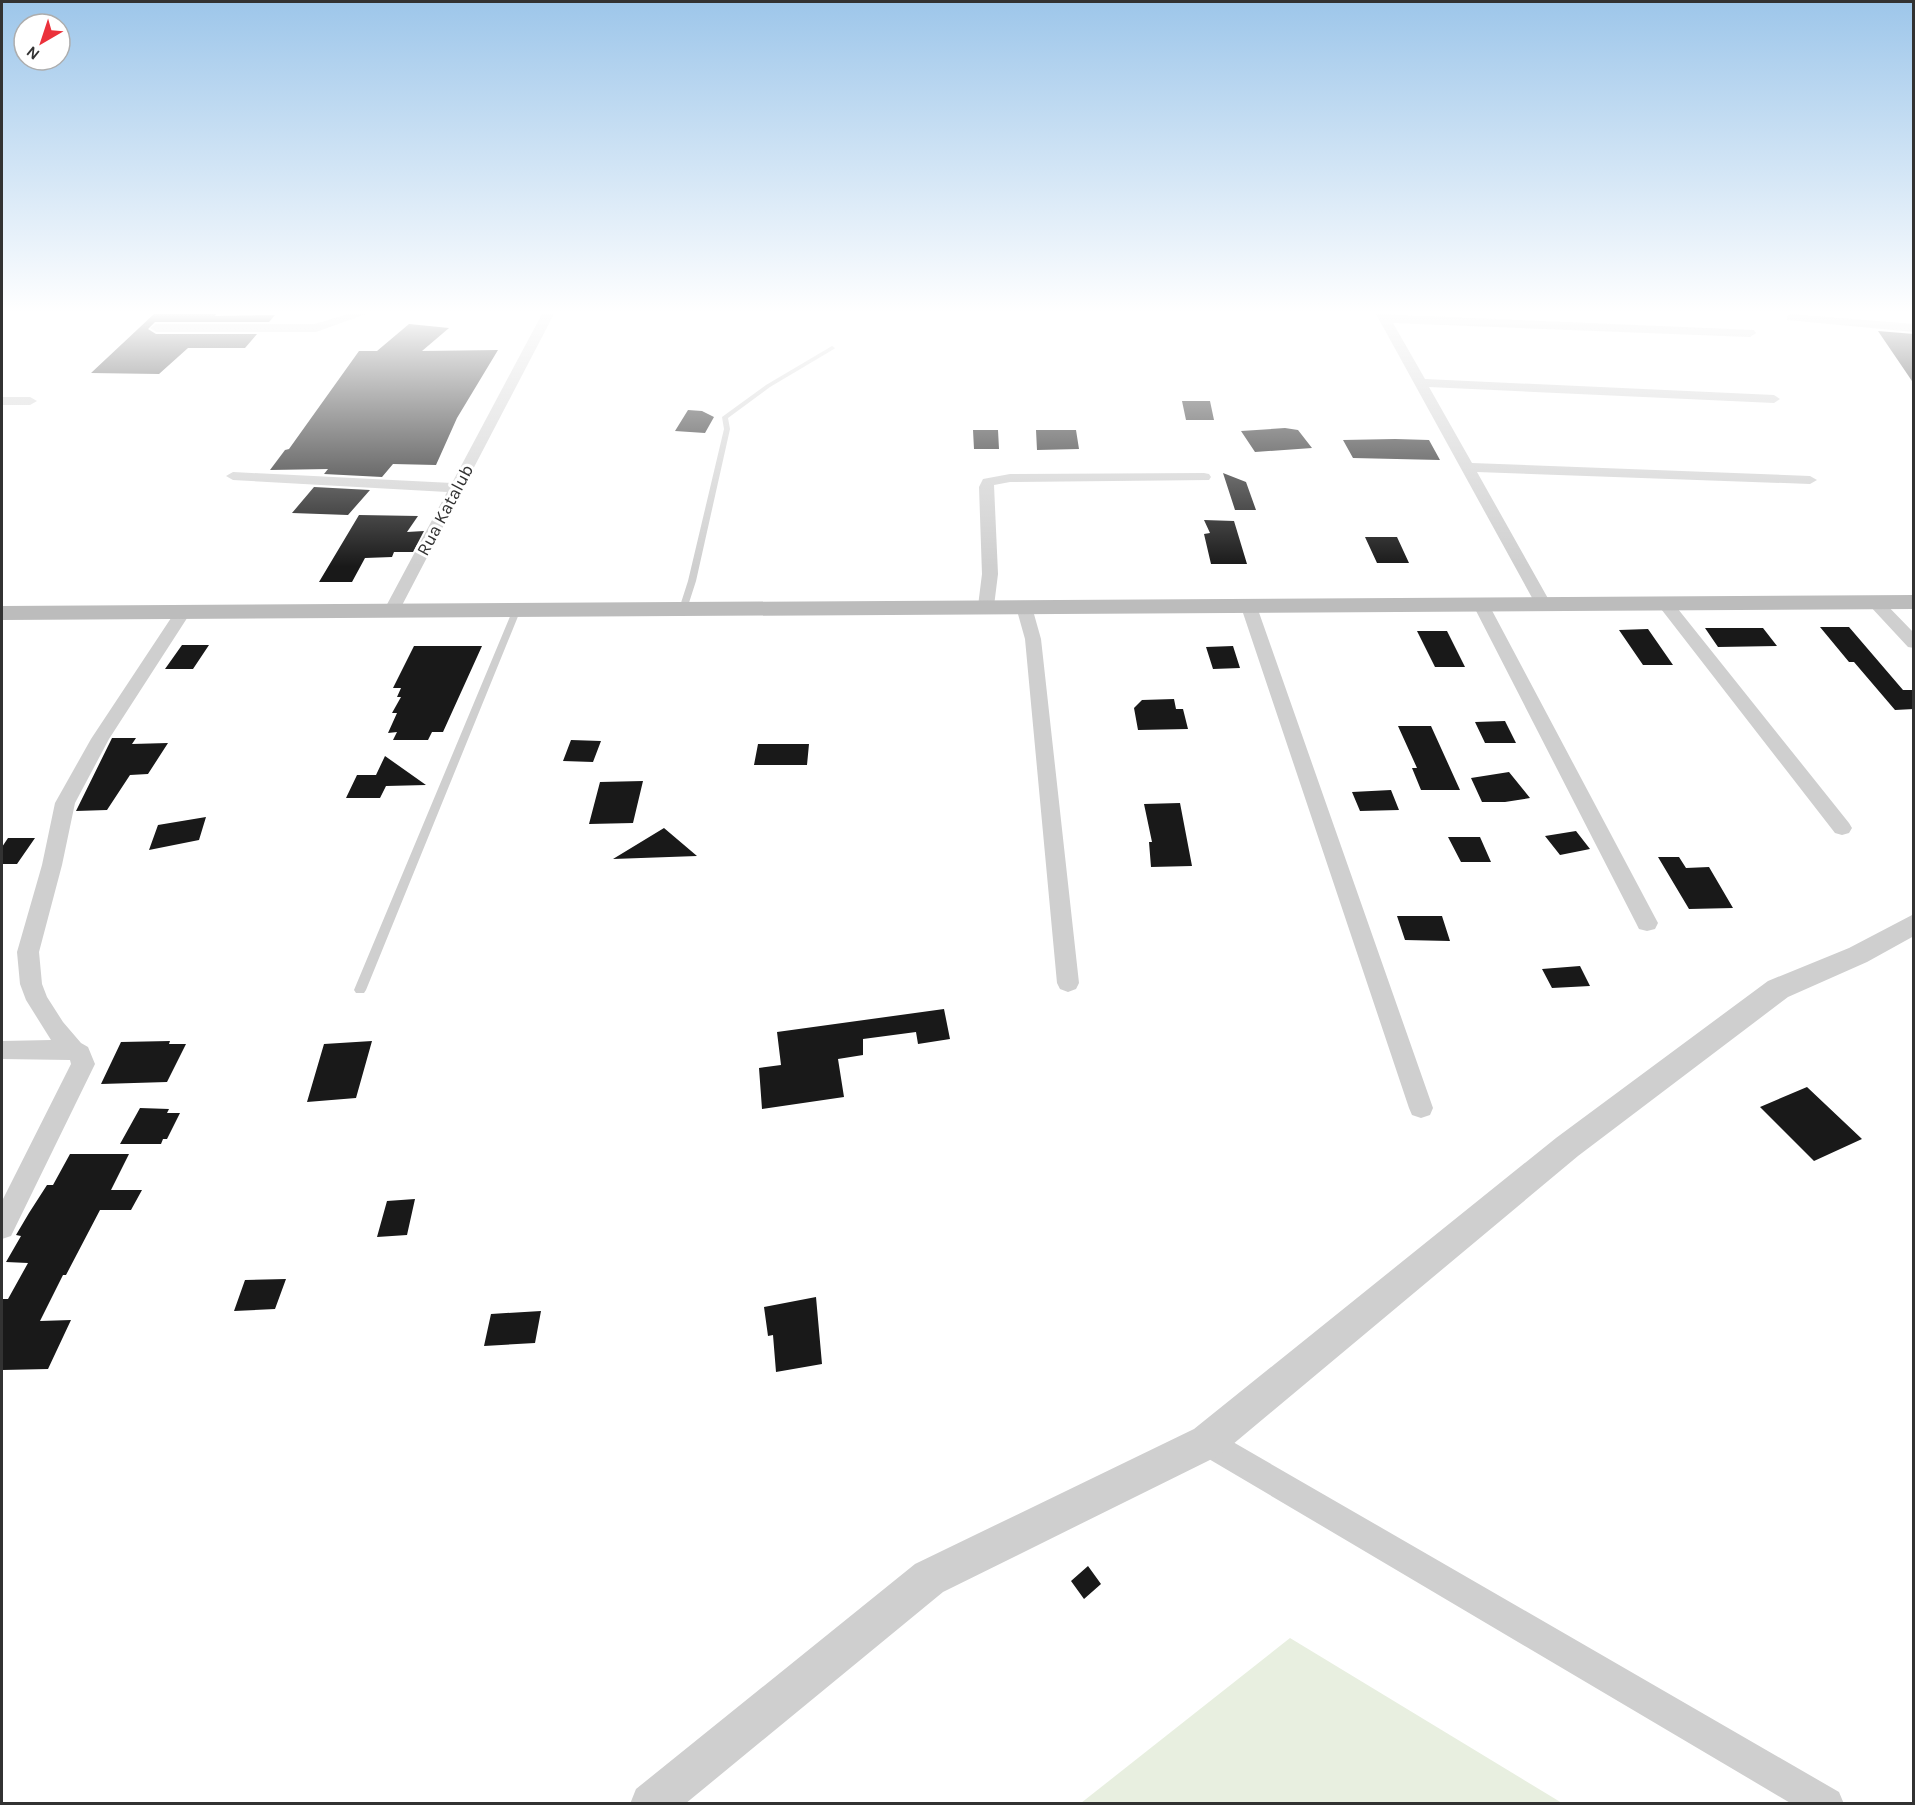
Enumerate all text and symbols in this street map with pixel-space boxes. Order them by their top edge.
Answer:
north arrow [12,12,72,72]
text: N [22,42,43,64]
street label: Rua Katalub [412,461,478,559]

